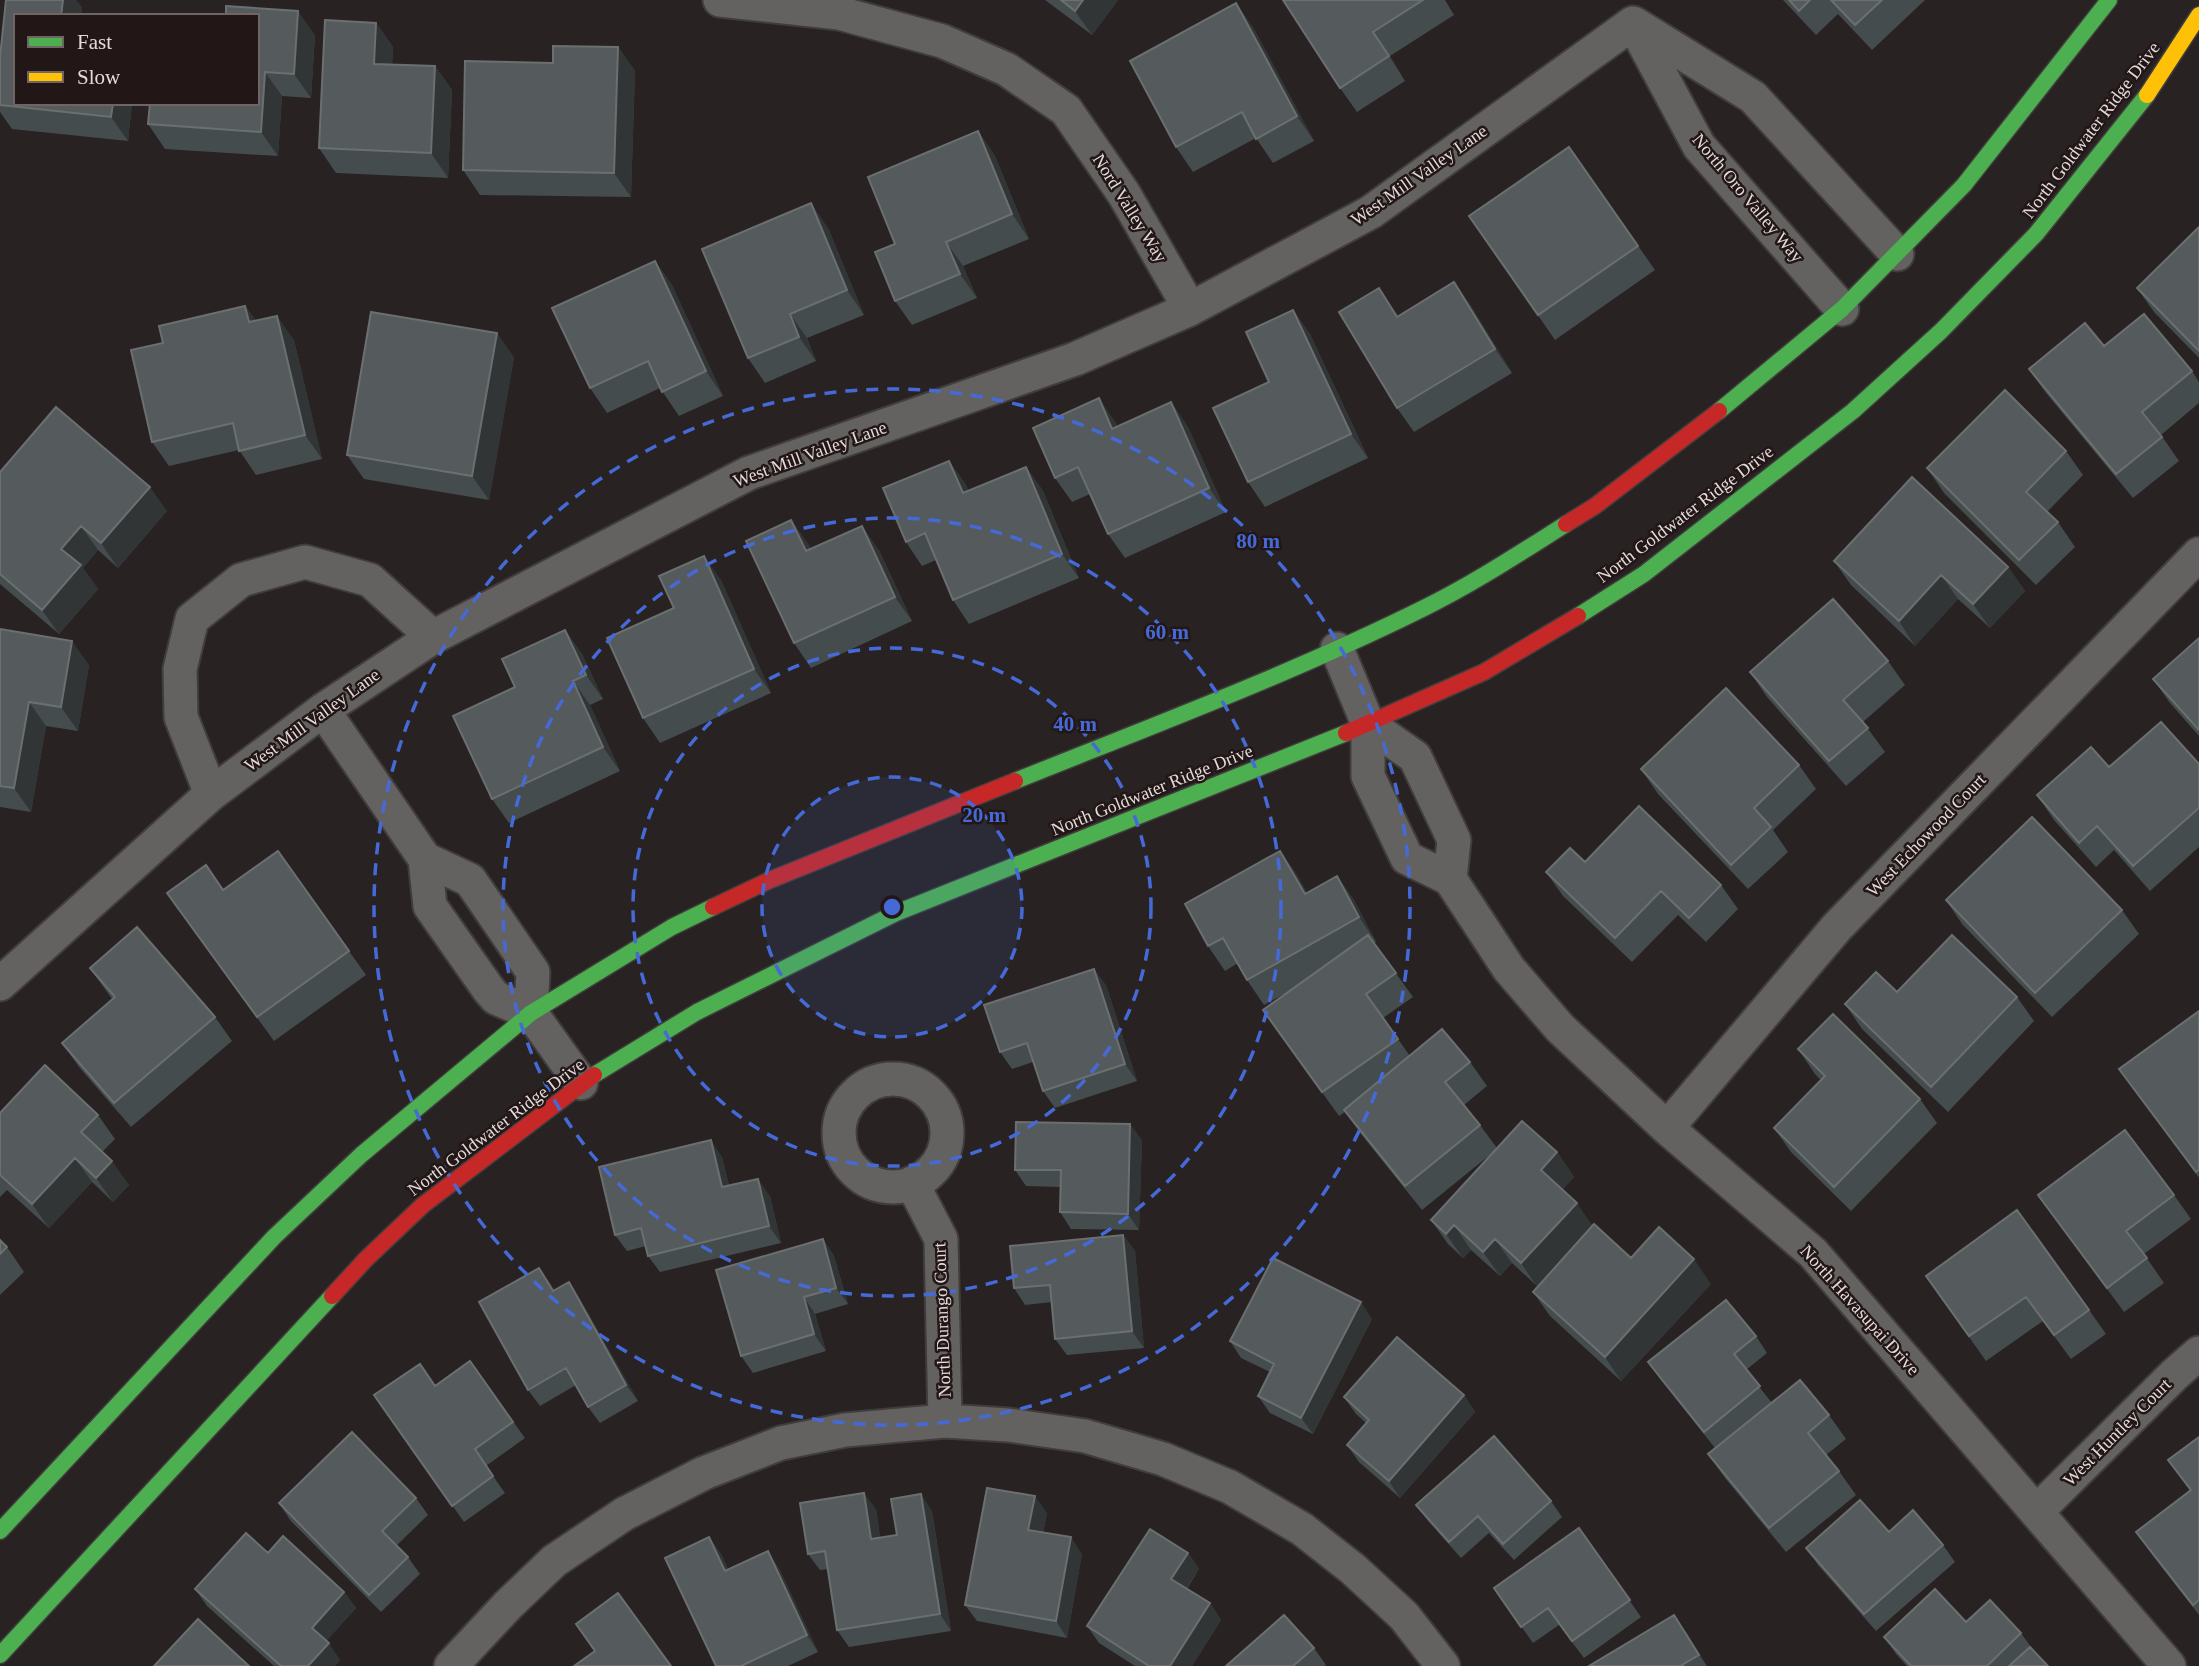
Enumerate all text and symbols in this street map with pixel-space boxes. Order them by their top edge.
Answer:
legend [14,14,259,105]
text: Fast [77,30,112,54]
street label: North Goldwater Ridge Drive [2018,38,2164,222]
text: Slow [77,65,121,89]
street label: West Mill Valley Lane [1347,120,1491,230]
street label: North Oro Valley Way [1688,130,1808,266]
street label: Nord Valley Way [1089,150,1171,266]
street label: West Mill Valley Lane [731,417,889,491]
street label: North Goldwater Ridge Drive [1593,441,1777,587]
text: 80 m [1236,529,1280,553]
text: 60 m [1145,620,1189,644]
street label: West Mill Valley Lane [241,664,383,776]
text: 40 m [1053,712,1097,736]
street label: North Goldwater Ridge Drive [1048,740,1256,840]
street label: West Echowood Court [1862,770,1990,900]
text: 20 m [962,803,1006,827]
centre of rings [880,895,904,919]
street label: North Goldwater Ridge Drive [404,1054,588,1200]
street label: North Havasupai Drive [1796,1241,1924,1379]
street label: North Durango Court [929,1242,955,1398]
street label: West Huntley Court [2059,1374,2175,1490]

